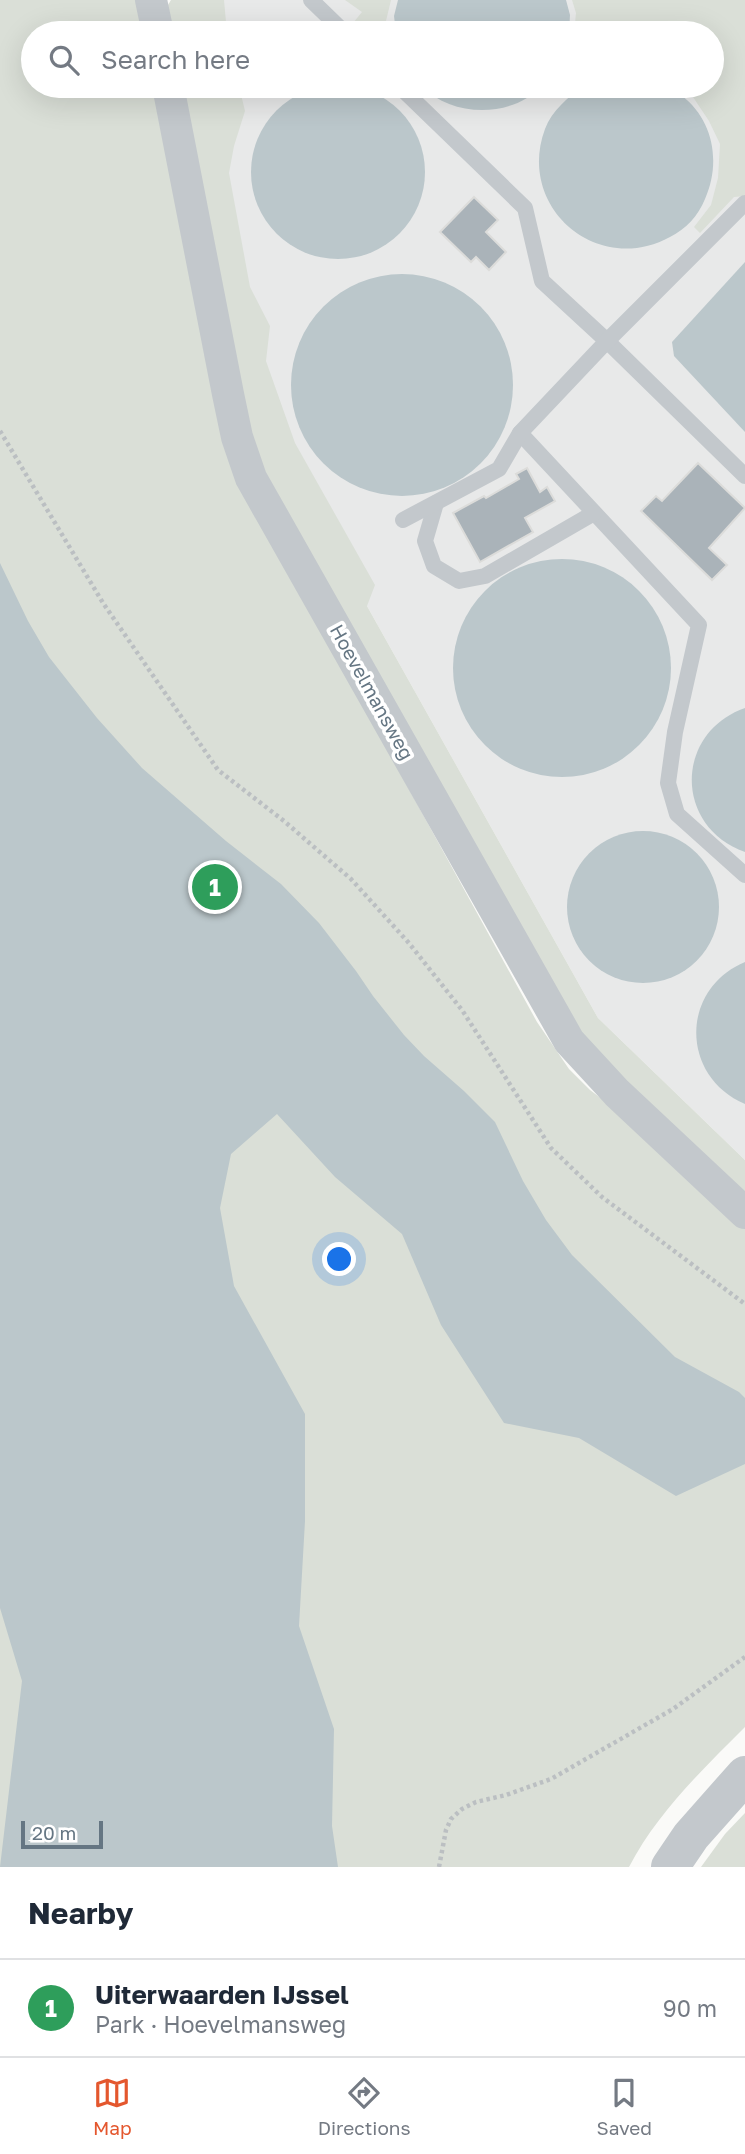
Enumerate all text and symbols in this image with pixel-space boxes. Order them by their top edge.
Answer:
search box [21,21,724,98]
icon: search [45,41,83,79]
text: Search here [101,44,250,75]
street label: Hoevelmansweg [326,620,419,763]
pin: 1 [192,861,238,913]
your location [322,1242,356,1276]
scale bar [21,1818,103,1850]
text: 20 m [32,1821,76,1844]
text: Nearby [28,1895,133,1931]
text: Uiterwaarden IJssel [95,1979,349,2010]
text: 1 [45,1994,57,2022]
text: 90 m [663,1994,717,2022]
text: Park · Hoevelmansweg [95,2010,346,2038]
tab: Map [93,2074,132,2139]
tab: Directions [318,2074,411,2139]
tab: Saved [597,2074,652,2139]

